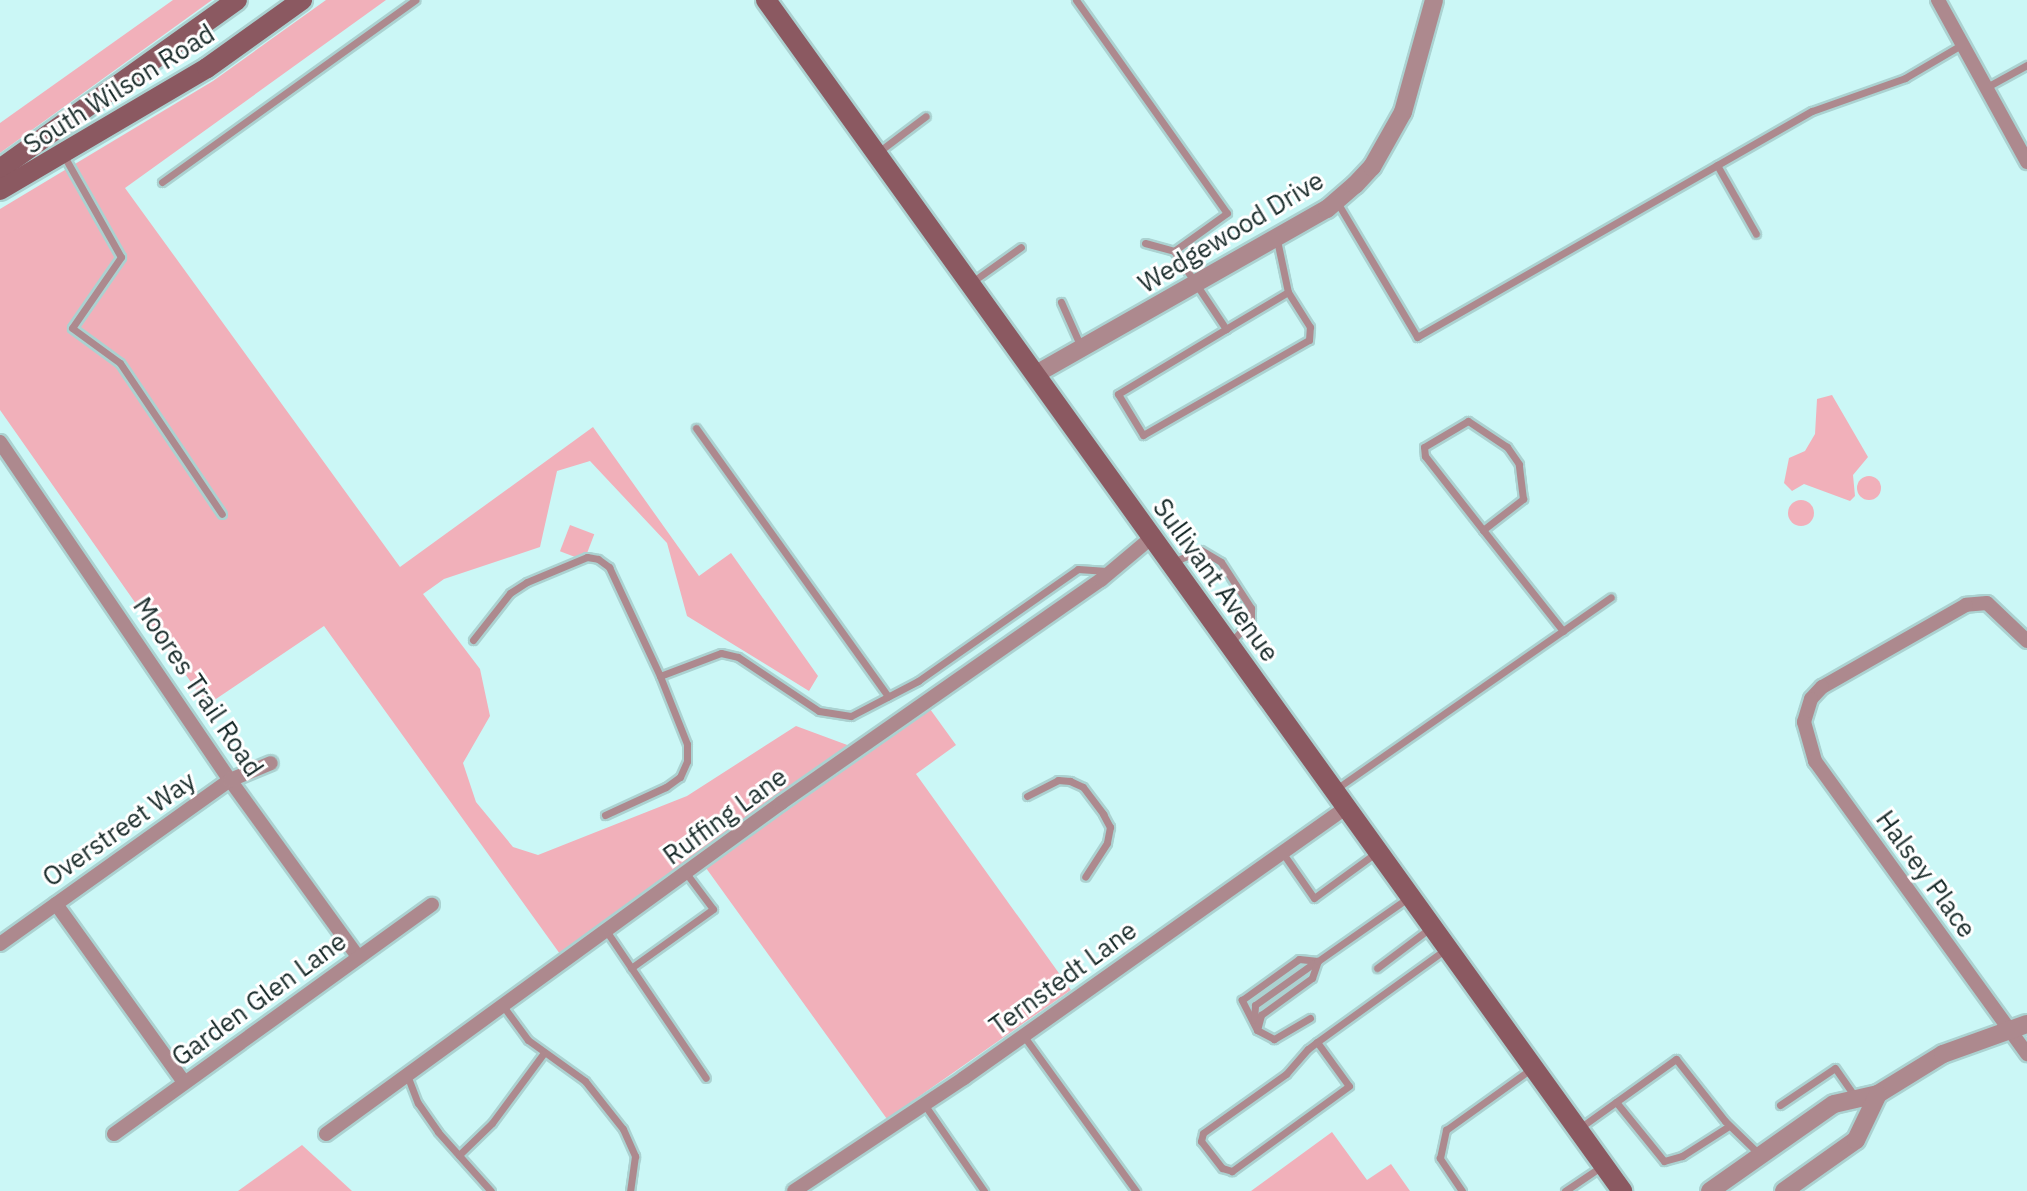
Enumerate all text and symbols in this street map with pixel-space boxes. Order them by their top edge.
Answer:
street label: South Wilson Road [18,18,220,160]
street label: Wedgewood Drive [1133,164,1329,300]
street label: Sullivant Avenue [1146,492,1286,668]
street label: Moores Trail Road [127,592,269,782]
street label: Ruffing Lane [657,761,793,871]
street label: Overstreet Way [37,765,201,893]
street label: Halsey Place [1870,804,1982,944]
street label: Ternstedt Lane [984,914,1142,1042]
street label: Garden Glen Lane [166,925,352,1073]

